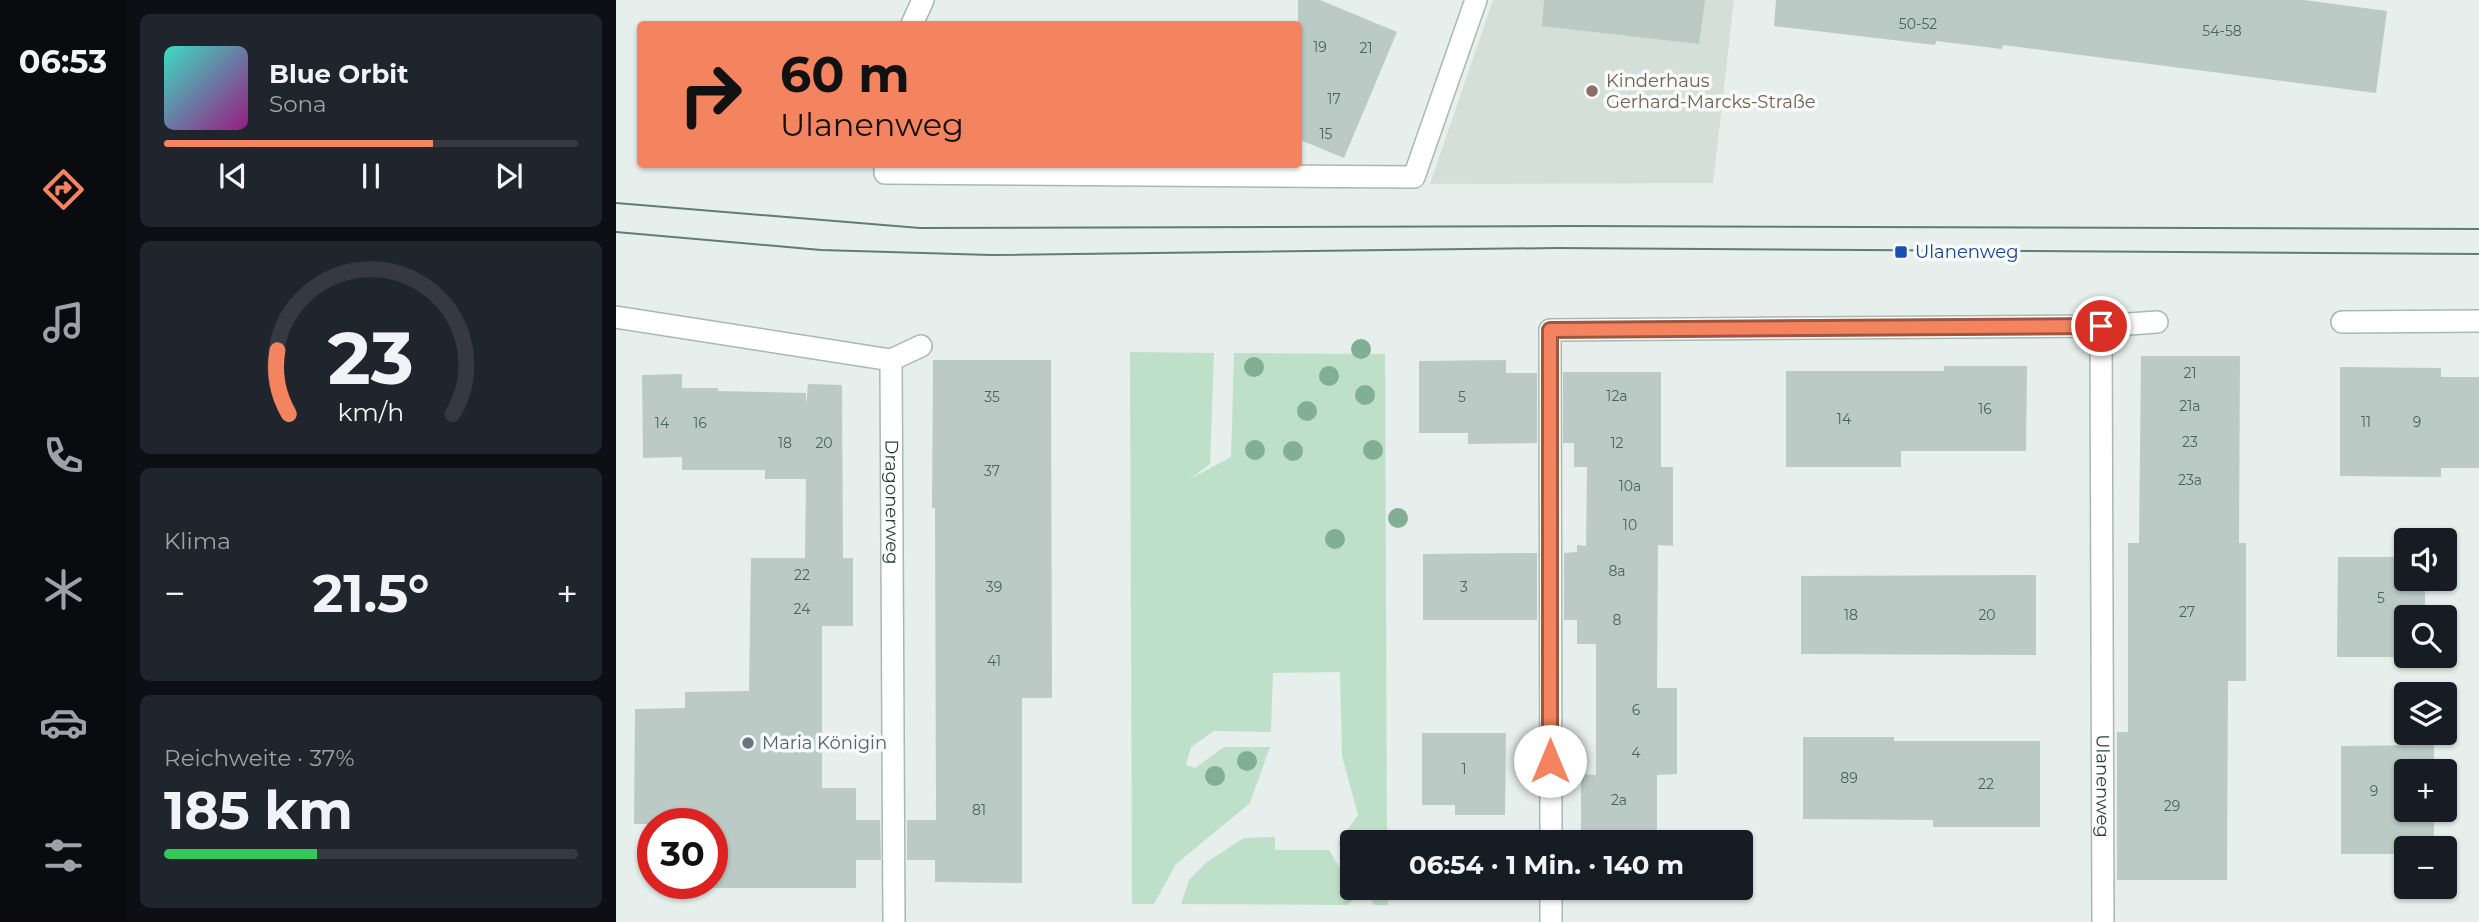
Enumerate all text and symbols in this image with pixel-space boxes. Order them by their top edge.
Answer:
house number: 50-52 [1899,15,1937,33]
house number: 54-58 [2202,22,2242,40]
house number: 19 [1313,38,1327,56]
house number: 21 [1359,39,1373,57]
text: 06:53 [19,42,107,81]
text: 60 m [780,45,910,104]
icon: right [665,49,756,140]
text: Blue Orbit [269,58,408,90]
place label: Kinderhaus Gerhard-Marcks-Straße [1606,70,1816,113]
marker: Kinderhaus Gerhard-Marcks-Straße [1584,83,1600,99]
text: Sona [269,90,327,118]
house number: 17 [1327,90,1341,108]
text: Ulanenweg [780,105,964,144]
house number: 15 [1320,125,1333,143]
icon: previous [214,157,252,195]
icon: pause [352,157,390,195]
icon: next [490,157,528,195]
icon: directions [39,165,88,214]
place label: Ulanenweg [1915,241,2019,263]
marker: Ulanenweg [1893,244,1909,260]
pin [2071,296,2131,356]
icon: music [39,298,88,347]
icon: arrive [2082,307,2120,345]
text: 23 [328,314,414,402]
house number: 21 [2183,364,2197,382]
house number: 12a [1606,387,1628,405]
house number: 35 [984,388,1000,406]
house number: 5 [1458,388,1466,406]
text: km/h [338,396,404,426]
house number: 21a [2179,397,2201,415]
house number: 16 [1978,400,1992,418]
house number: 14 [1837,410,1852,428]
house number: 11 [2361,413,2371,431]
house number: 9 [2413,413,2421,431]
house number: 14 [655,414,670,432]
house number: 16 [693,414,707,432]
icon: phone [39,431,88,480]
house number: 23 [2182,433,2198,451]
house number: 18 [778,434,792,452]
house number: 20 [815,434,833,452]
house number: 12 [1610,434,1624,452]
street label: Dragonerweg [880,439,903,565]
house number: 37 [984,462,1000,480]
house number: 23a [2178,471,2202,489]
house number: 10a [1619,477,1641,495]
house number: 10 [1623,516,1637,534]
text: Klima [164,527,231,555]
map controls [2394,528,2457,899]
button: sound [2394,528,2457,591]
text: 21.5° [312,562,430,625]
house number: 8a [1608,562,1626,580]
icon: climate [39,565,88,614]
house number: 22 [794,566,810,584]
text: − [164,570,186,617]
text: + [556,570,578,617]
house number: 39 [986,578,1002,596]
house number: 3 [1460,578,1468,596]
house number: 5 [2377,589,2385,607]
house number: 24 [794,600,811,618]
house number: 27 [2179,603,2195,621]
button: search [2394,605,2457,668]
house number: 18 [1844,606,1858,624]
house number: 20 [1978,606,1996,624]
house number: 8 [1613,611,1622,629]
house number: 41 [987,652,1001,670]
button: layers [2394,682,2457,745]
icon: car [39,698,88,747]
house number: 6 [1632,701,1641,719]
position arrow [1513,724,1587,798]
place label: Maria Königin [762,732,887,754]
street label: Ulanenweg [2091,734,2114,838]
marker: Maria Königin [740,735,756,751]
text: Reichweite · 37% [164,744,355,772]
house number: 4 [1631,744,1641,762]
button: + [2394,759,2457,822]
house number: 1 [1461,760,1467,778]
house number: 89 [1840,769,1858,787]
house number: 22 [1978,775,1994,793]
text: 185 km [164,779,353,842]
house number: 9 [2370,782,2378,800]
house number: 2a [1611,791,1627,809]
house number: 29 [2164,797,2180,815]
house number: 81 [972,801,986,819]
speed limit sign: 30 [637,808,728,899]
icon: filters [39,831,88,880]
button: − [2394,836,2457,899]
text: 06:54 · 1 Min. · 140 m [1409,849,1684,881]

